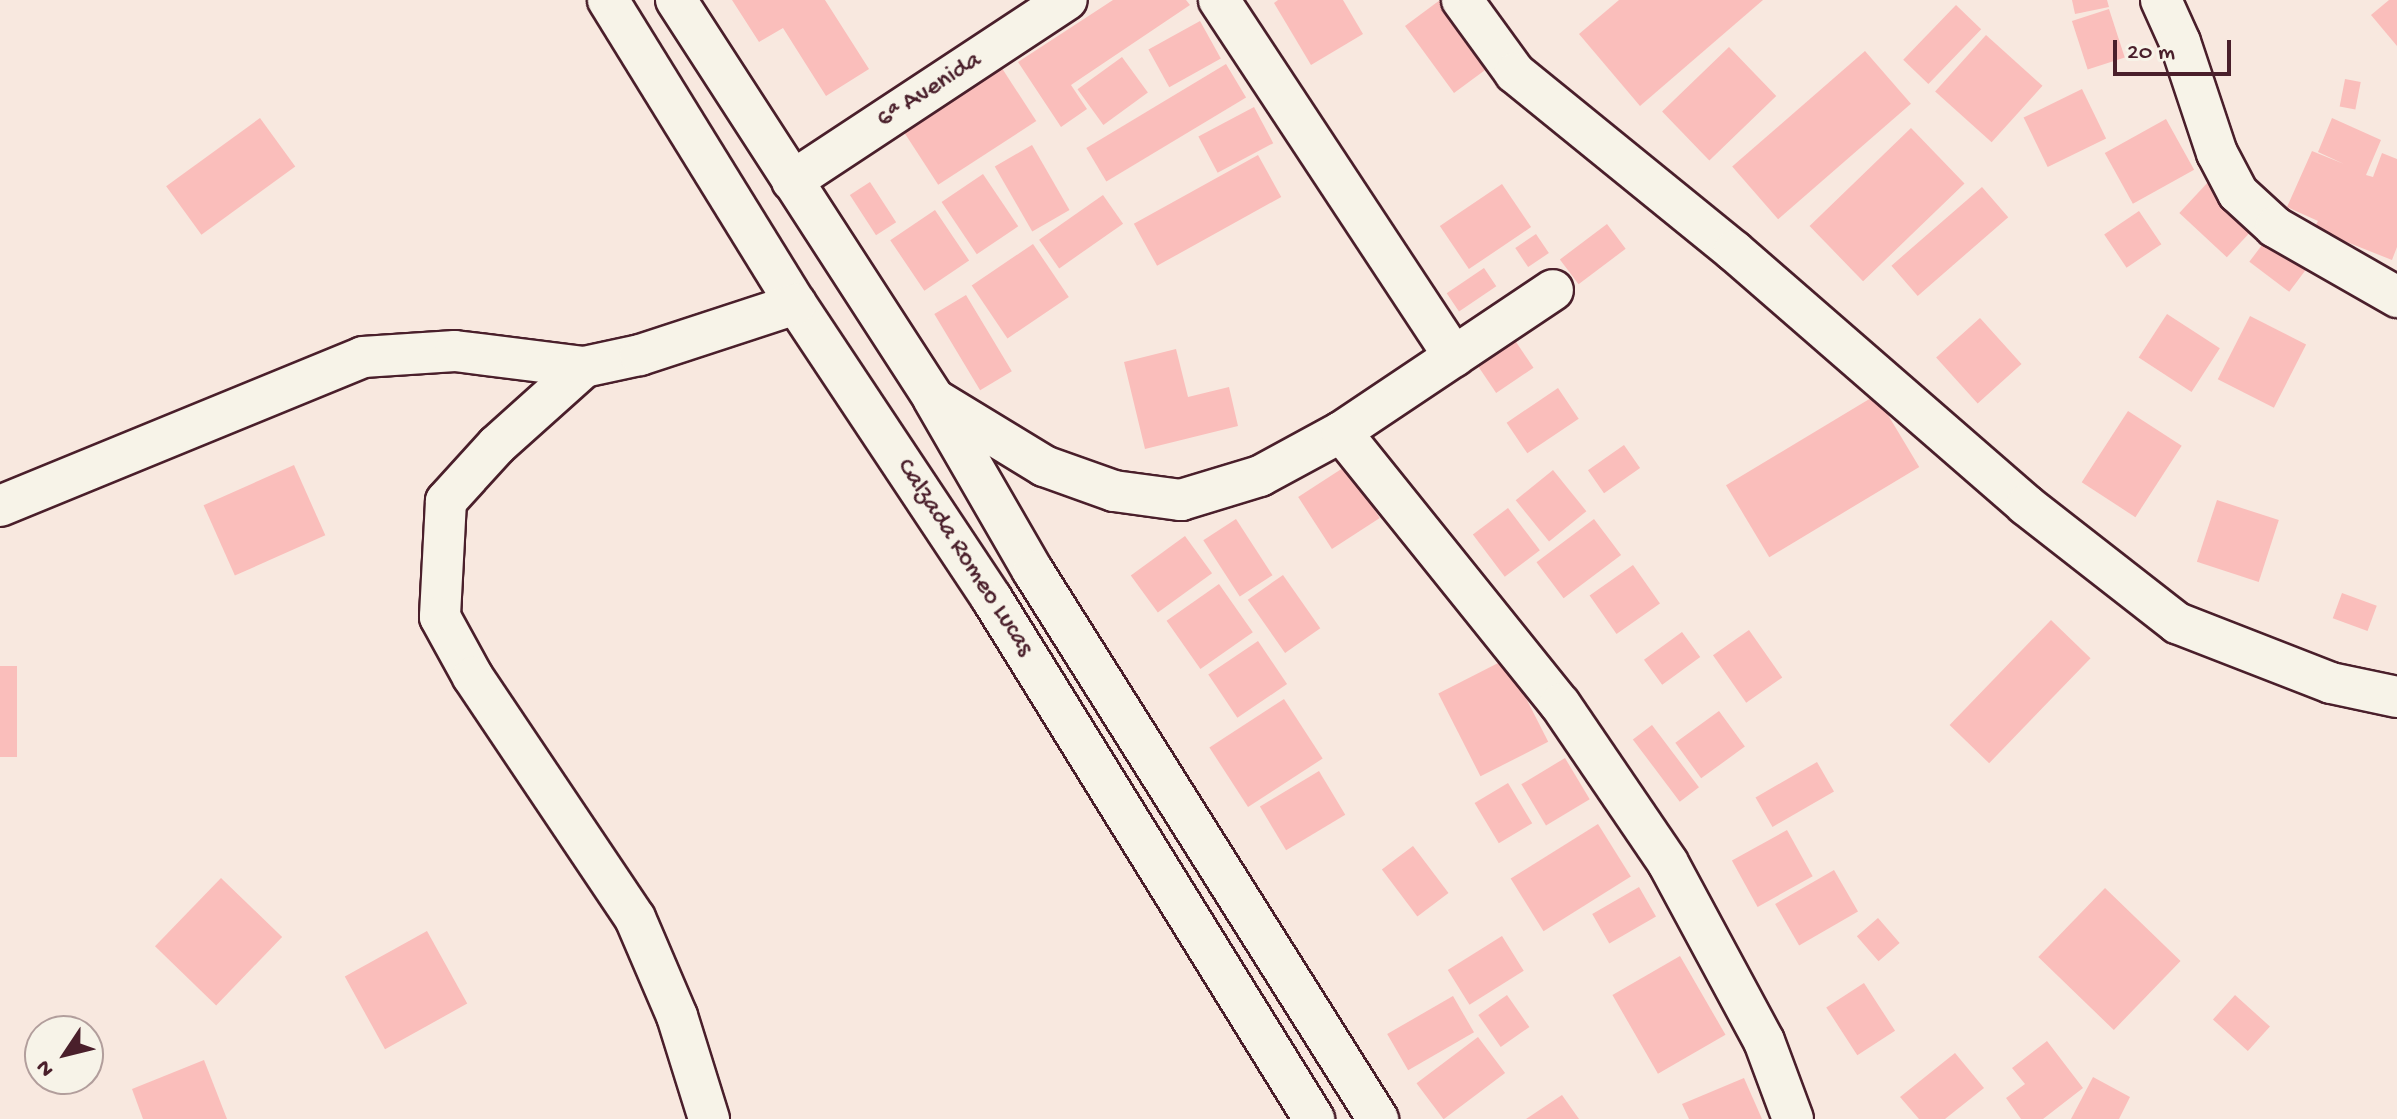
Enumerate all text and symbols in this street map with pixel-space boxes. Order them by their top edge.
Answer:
scale bar [2117,24,2235,74]
text: 20 m [2127,39,2175,68]
street label: 6ª Avenida [872,46,988,136]
street label: Calzada Romeo Lucas [889,453,1039,663]
north arrow [24,1015,104,1095]
text: N [31,1054,61,1081]

